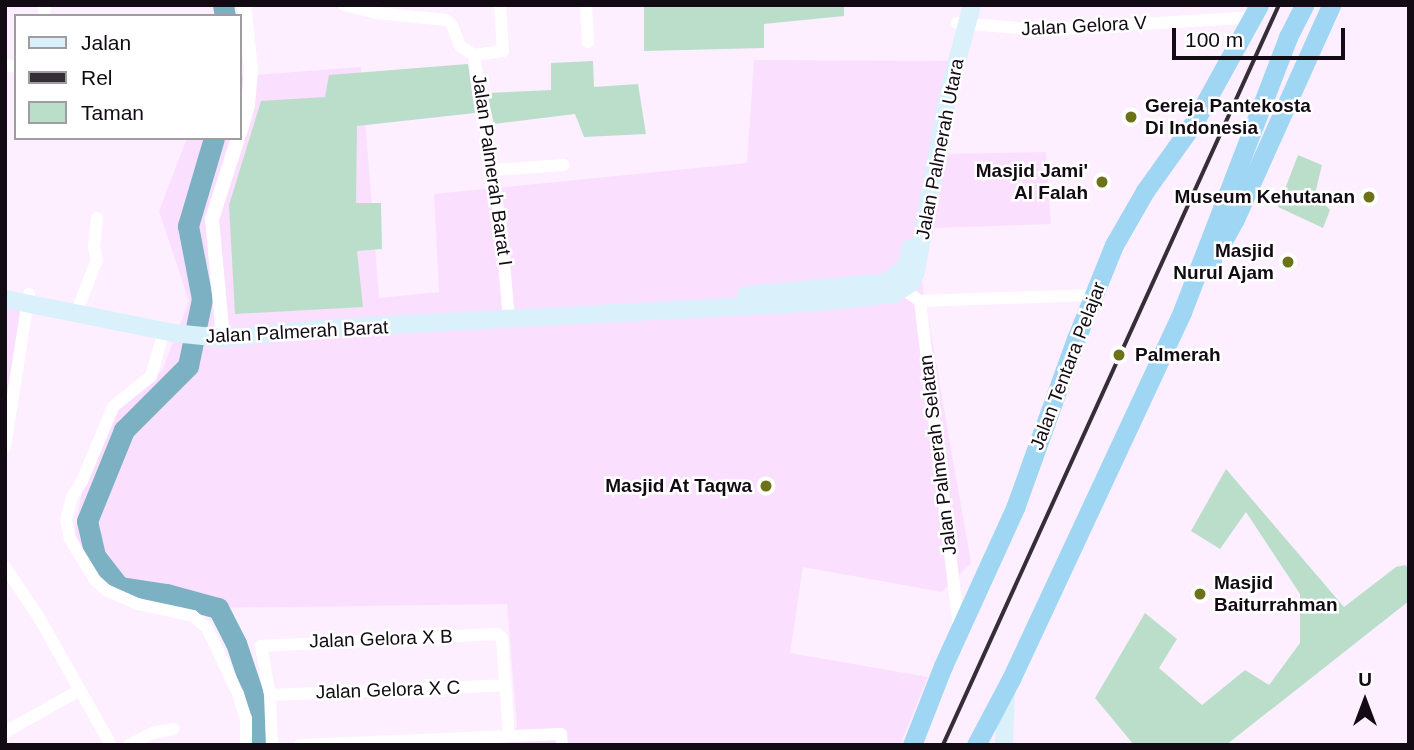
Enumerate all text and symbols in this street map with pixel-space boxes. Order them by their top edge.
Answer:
street label: Jalan Gelora V [1021,11,1147,41]
legend [14,14,242,140]
scale bar [1176,14,1349,58]
text: 100 m [1185,28,1243,51]
text: Jalan [81,31,131,54]
street label: Jalan Palmerah Utara [911,57,969,241]
text: Rel [81,66,113,89]
street label: Jalan Palmerah Barat I [467,73,517,267]
place label: Gereja Pantekosta Di Indonesia [1145,95,1311,139]
text: Taman [81,101,144,124]
marker: Gereja Pantekosta Di Indonesia [1123,109,1139,125]
place label: Masjid Jami' Al Falah [976,160,1088,204]
marker: Masjid Jami' Al Falah [1094,174,1110,190]
place label: Museum Kehutanan [1174,186,1355,208]
marker: Museum Kehutanan [1361,189,1377,205]
place label: Masjid Nurul Ajam [1173,240,1274,284]
marker: Masjid Nurul Ajam [1280,254,1296,270]
street label: Jalan Tentara Pelajar [1025,279,1111,453]
street label: Jalan Palmerah Barat [205,316,389,348]
place label: Palmerah [1135,344,1221,366]
marker: Palmerah [1109,345,1129,365]
street label: Jalan Palmerah Selatan [914,353,962,557]
place label: Masjid At Taqwa [605,475,752,497]
marker: Masjid At Taqwa [758,478,774,494]
place label: Masjid Baiturrahman [1214,572,1338,616]
marker: Masjid Baiturrahman [1192,586,1208,602]
street label: Jalan Gelora X B [309,625,453,653]
north arrow [1330,666,1400,736]
text: U [1358,669,1372,690]
street label: Jalan Gelora X C [315,676,461,704]

